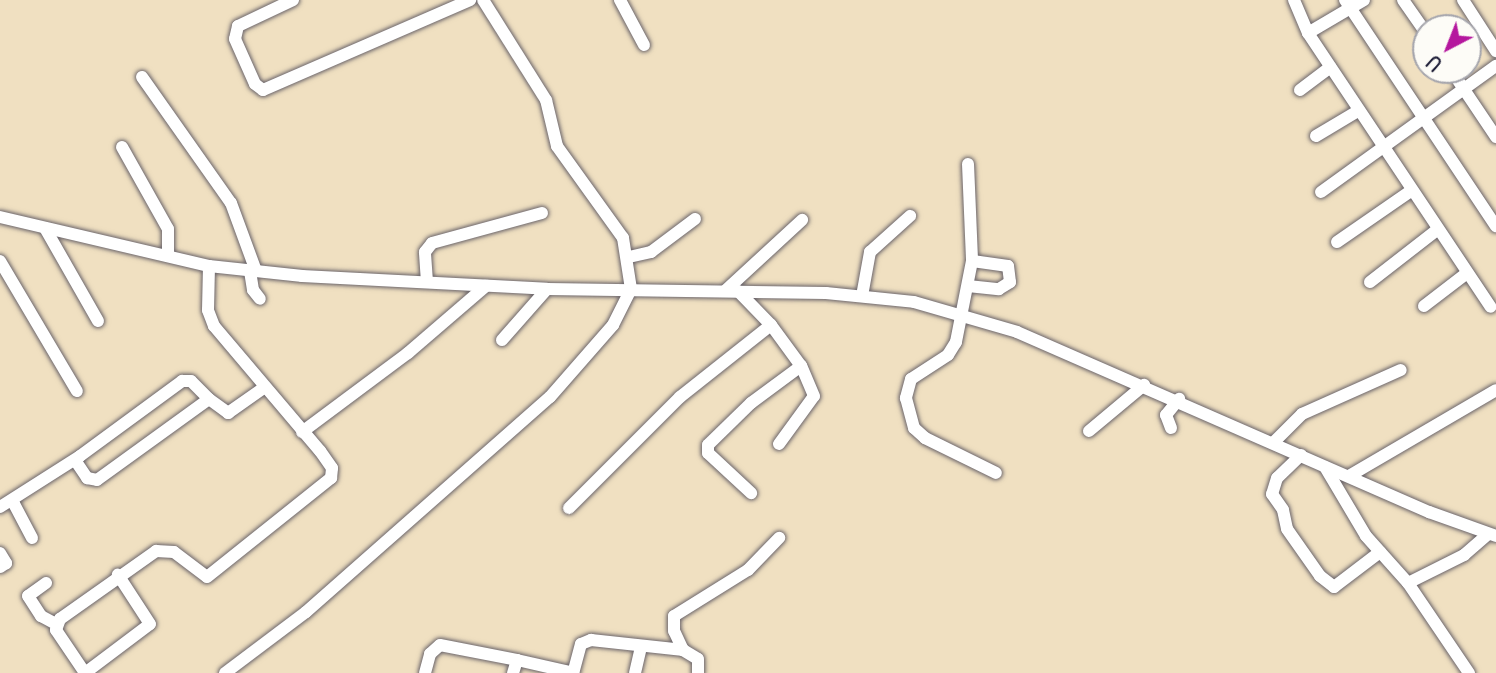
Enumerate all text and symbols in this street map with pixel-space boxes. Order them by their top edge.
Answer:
north arrow [1412,14,1482,84]
text: U [1421,50,1447,76]

